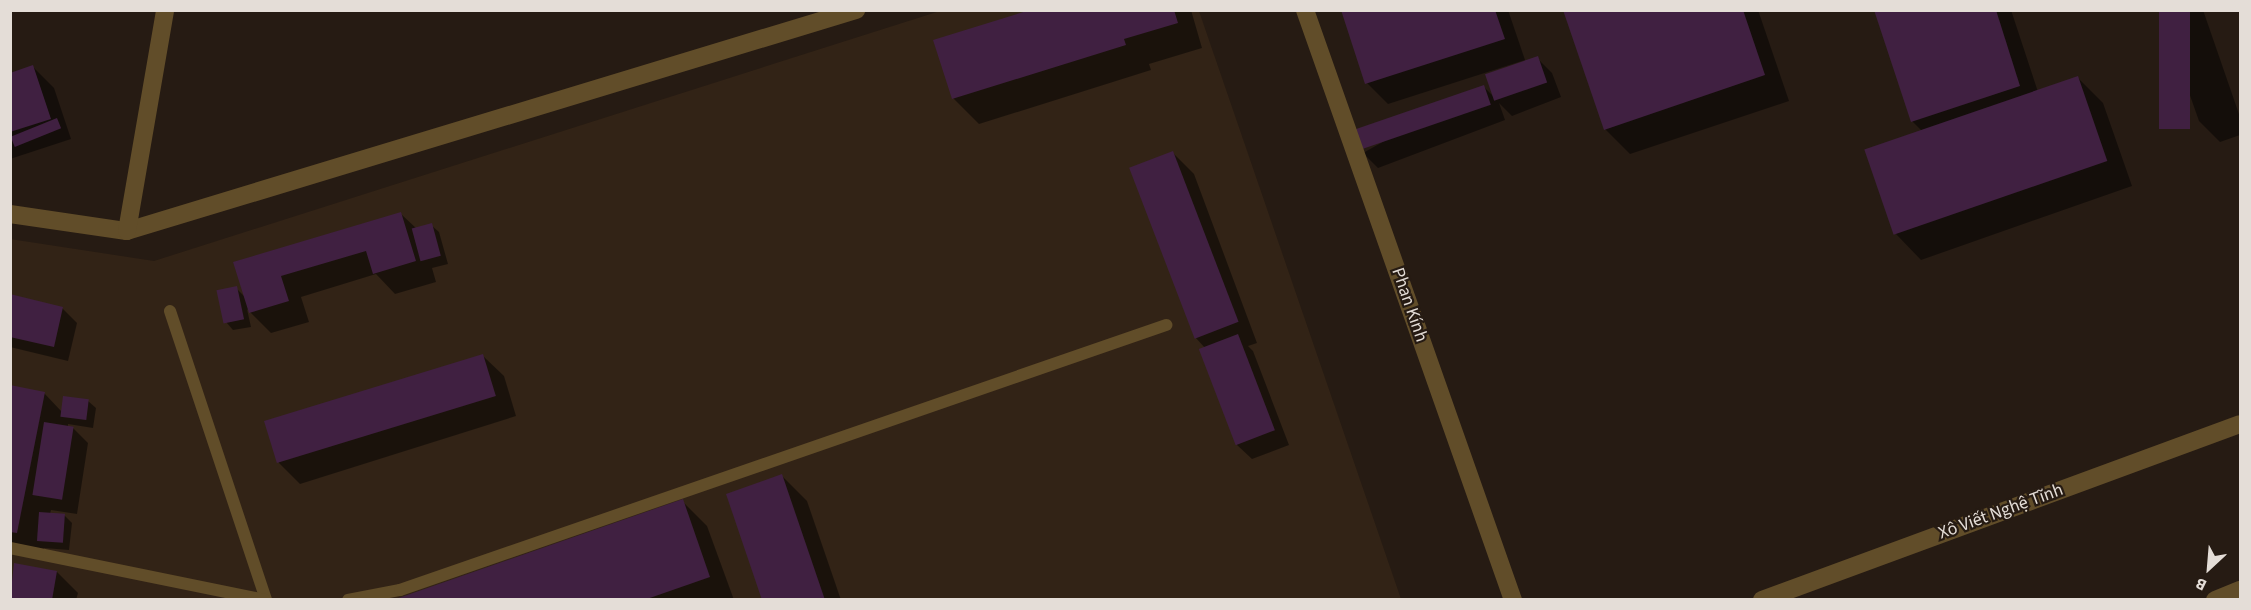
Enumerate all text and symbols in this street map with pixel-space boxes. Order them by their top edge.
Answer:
street label: Phan Kính [1386,265,1432,345]
street label: Xô Viết Nghệ Tĩnh [1936,479,2066,545]
north arrow [2179,538,2239,598]
text: B [2192,572,2210,596]

